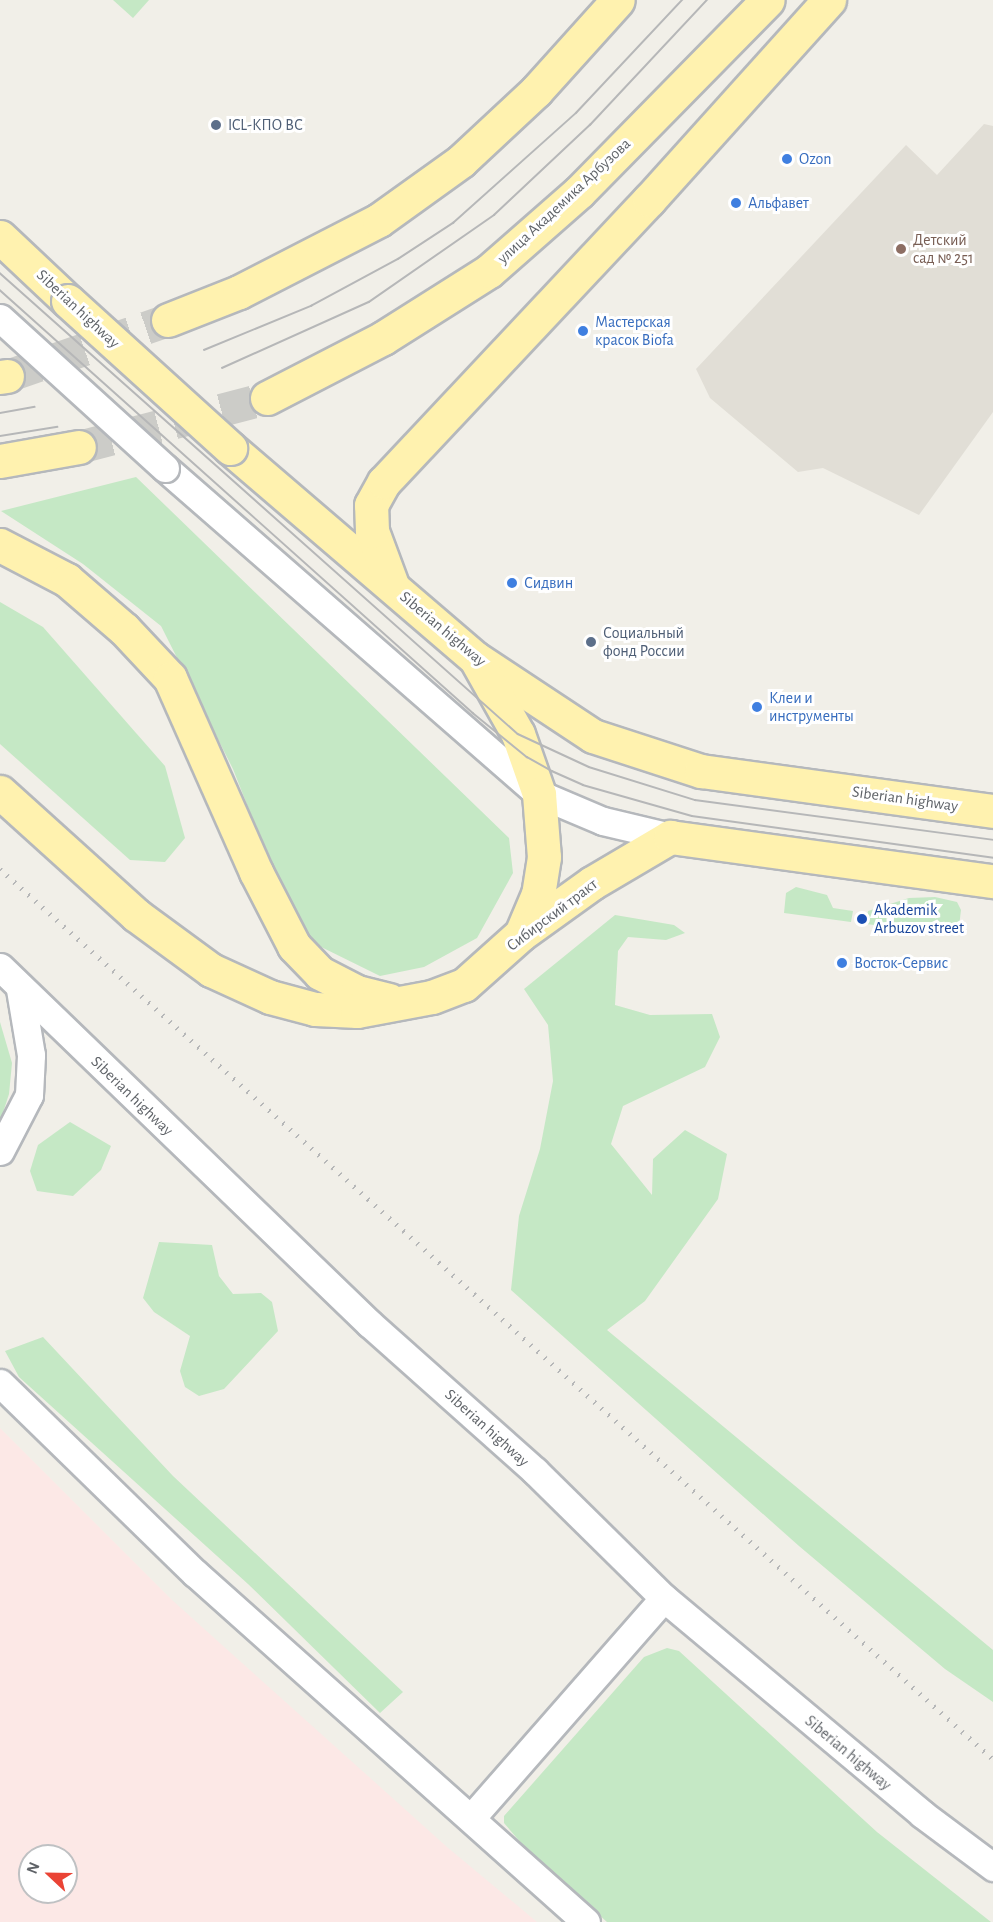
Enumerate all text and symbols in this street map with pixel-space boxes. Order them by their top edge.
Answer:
place label: ICL-КПО ВС [228,115,303,135]
marker: ICL-КПО ВС [209,118,223,132]
street label: улица Академика Арбузова [493,134,635,268]
place label: Ozon [799,149,831,169]
marker: Ozon [780,152,794,166]
place label: Альфавет [748,193,809,213]
marker: Альфавет [729,196,743,210]
place label: Детский сад № 251 [913,230,973,268]
marker: Детский сад № 251 [894,242,908,256]
street label: Siberian highway [32,266,124,352]
place label: Мастерская красок Biofa [595,312,674,350]
marker: Мастерская красок Biofa [576,324,590,338]
place label: Сидвин [524,573,573,593]
marker: Сидвин [505,576,519,590]
street label: Siberian highway [396,587,490,671]
place label: Социальный фонд России [603,623,685,661]
marker: Социальный фонд России [584,635,598,649]
place label: Клеи и инструменты [769,688,854,726]
marker: Клеи и инструменты [750,700,764,714]
street label: Siberian highway [851,782,959,816]
street label: Сибирский тракт [503,875,601,955]
place label: Akademik Arbuzov street [874,900,964,938]
marker: Akademik Arbuzov street [855,912,869,926]
place label: Восток-Сервис [854,953,948,973]
marker: Восток-Сервис [835,956,849,970]
street label: Siberian highway [87,1052,177,1140]
street label: Siberian highway [441,1385,533,1471]
street label: Siberian highway [801,1711,895,1795]
north arrow [18,1844,78,1904]
text: N [24,1860,43,1876]

